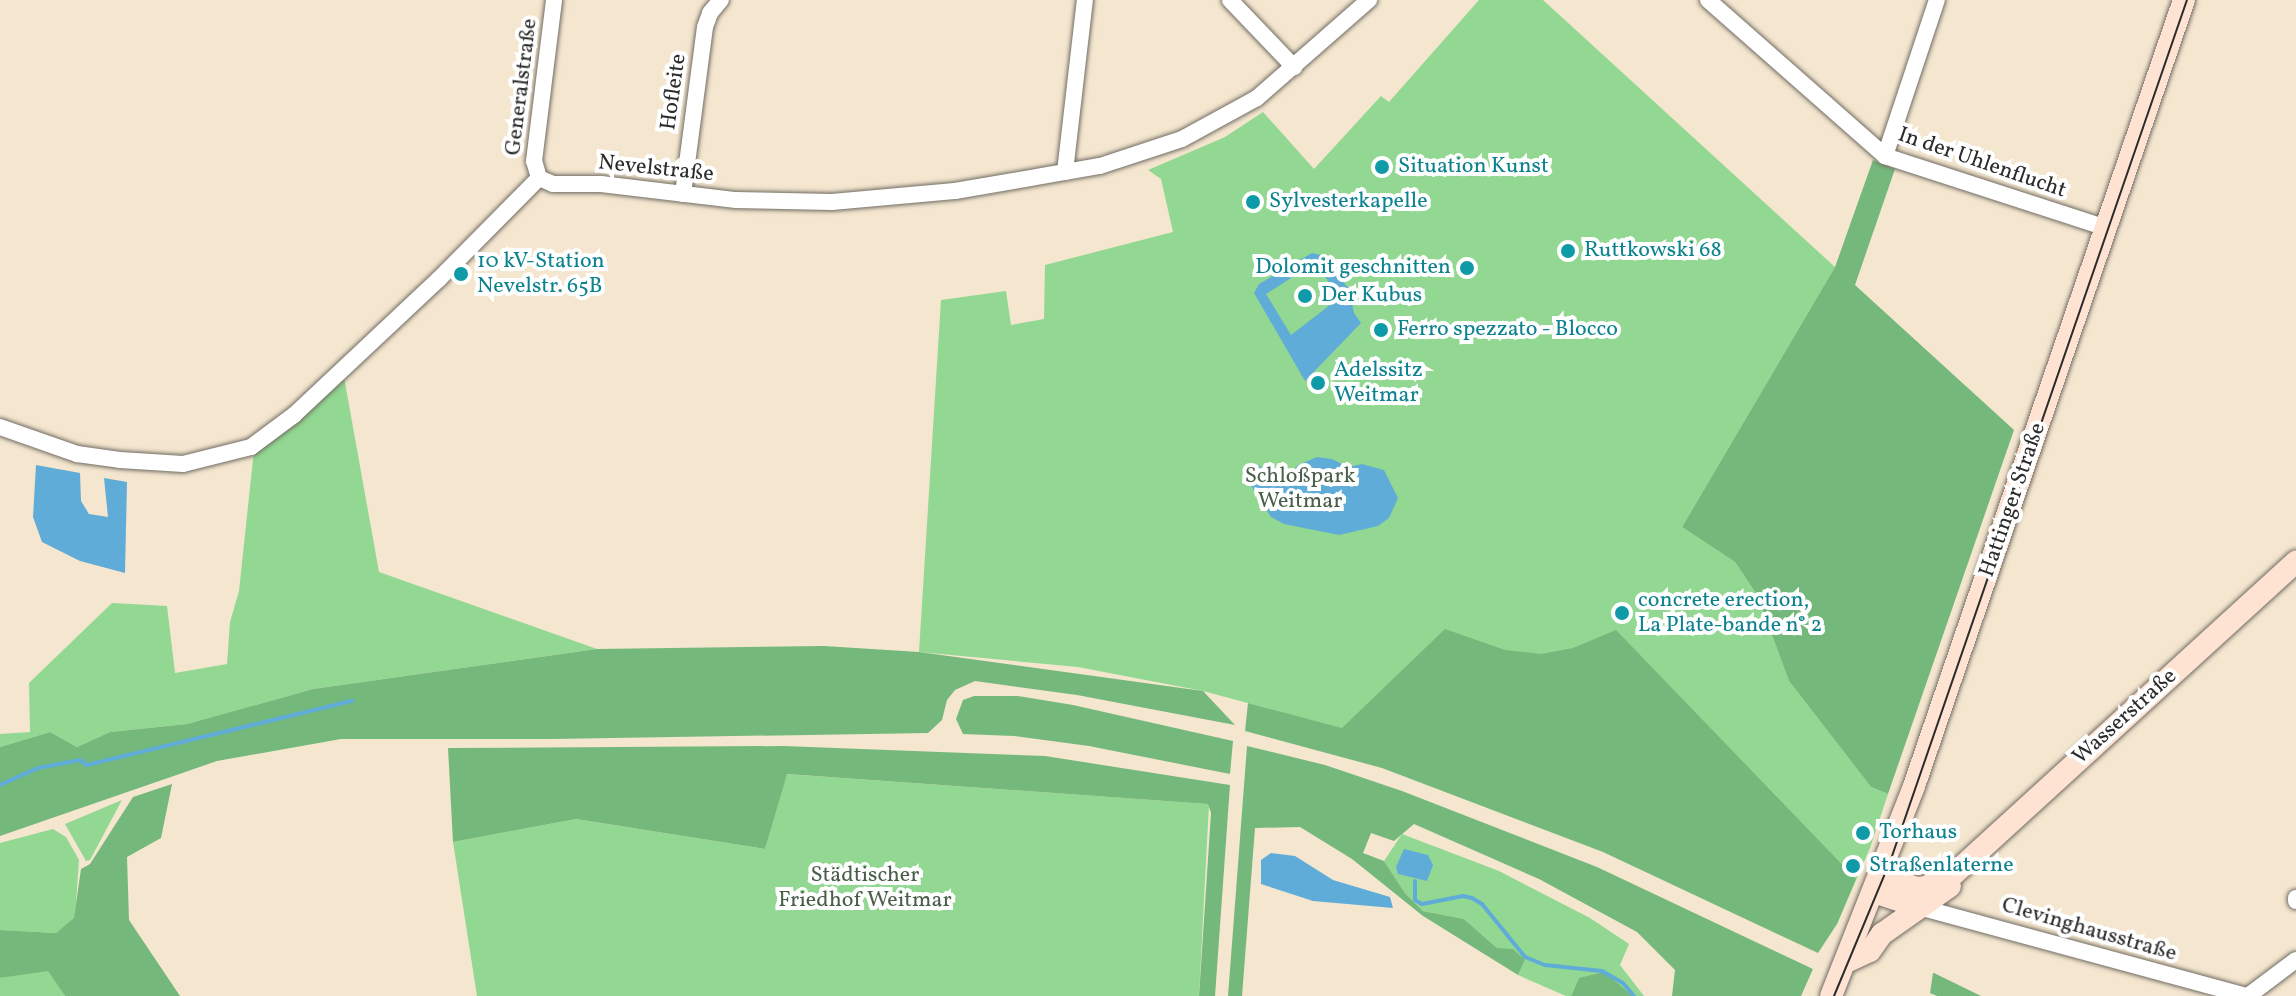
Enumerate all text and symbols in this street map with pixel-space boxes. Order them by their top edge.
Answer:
street label: Generalstraße [501,17,543,157]
street label: Hofleite [656,52,692,132]
street label: In der Uhlenflucht [1894,122,2070,204]
street label: Nevelstraße [597,150,715,188]
place label: Situation Kunst [1398,154,1549,180]
marker: Situation Kunst [1373,158,1391,176]
place label: Sylvesterkapelle [1269,189,1428,215]
marker: Sylvesterkapelle [1244,193,1262,211]
place label: Ruttkowski 68 [1584,238,1722,264]
marker: Ruttkowski 68 [1559,242,1577,260]
place label: 10 kV-Station Nevelstr. 65B [477,248,605,300]
place label: Dolomit geschnitten [1255,255,1451,281]
marker: Dolomit geschnitten [1458,259,1476,277]
marker: 10 kV-Station Nevelstr. 65B [452,265,470,283]
place label: Der Kubus [1321,283,1422,309]
marker: Der Kubus [1296,287,1314,305]
place label: Ferro spezzato - Blocco [1397,317,1619,343]
marker: Ferro spezzato - Blocco [1372,321,1390,339]
place label: Adelssitz Weitmar [1334,357,1423,408]
marker: Adelssitz Weitmar [1309,374,1327,392]
street label: Hattinger Straße [1974,420,2052,580]
park label: Schloßpark Weitmar [1245,463,1355,514]
place label: concrete erection, La Plate-bande n° 2 [1638,587,1822,638]
marker: concrete erection, La Plate-bande n° 2 [1613,604,1631,622]
street label: Wasserstraße [2068,663,2182,771]
place label: Torhaus [1879,820,1957,846]
marker: Torhaus [1854,824,1872,842]
place label: Straßenlaterne [1869,853,2014,879]
marker: Straßenlaterne [1844,857,1862,875]
park label: Städtischer Friedhof Weitmar [779,862,951,914]
street label: Clevinghausstraße [1999,892,2179,968]

